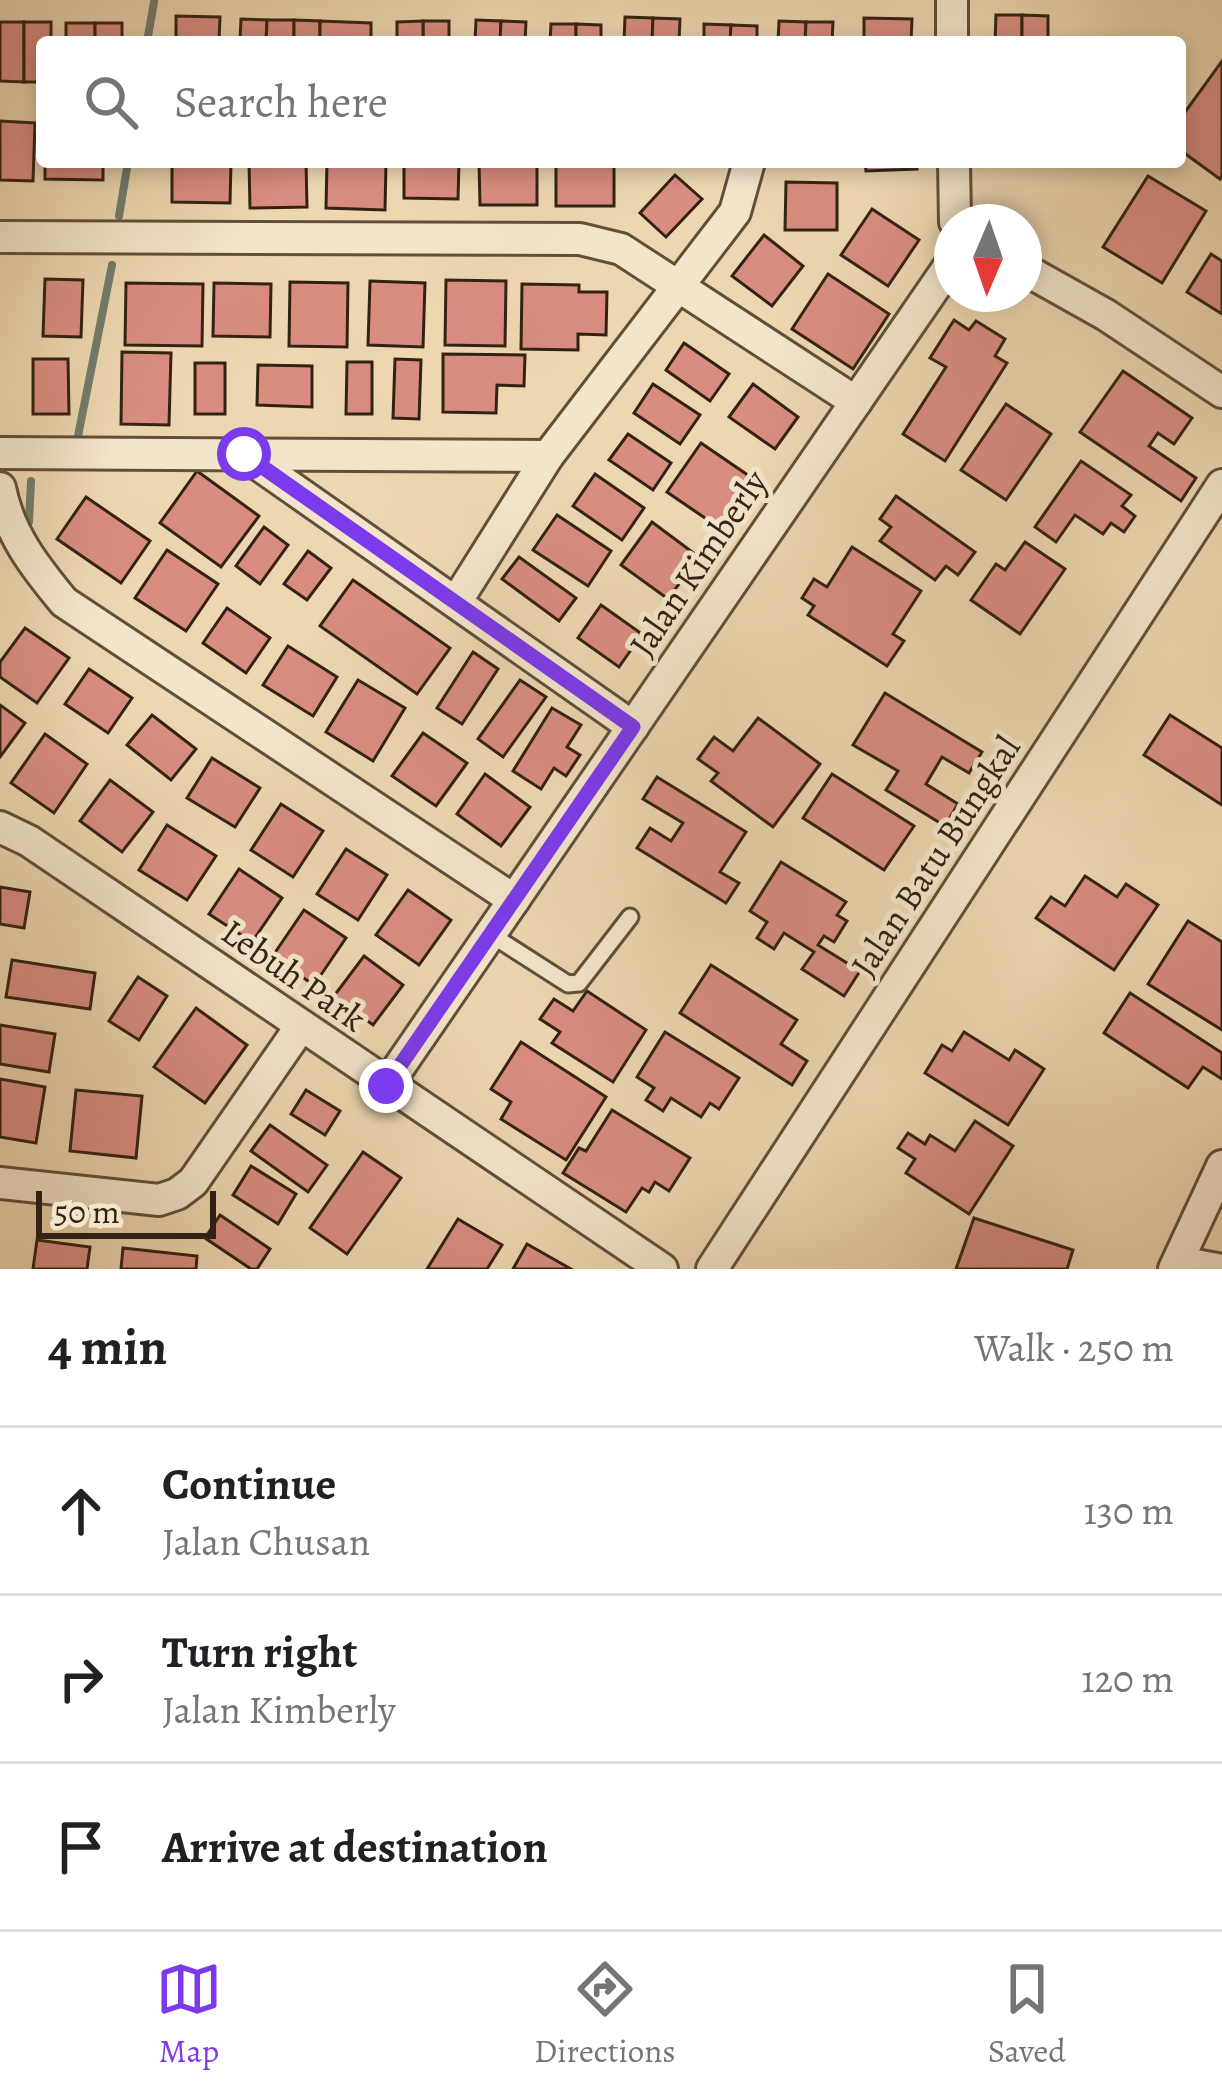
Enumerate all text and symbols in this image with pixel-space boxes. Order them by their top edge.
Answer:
search box [36,36,1186,168]
icon: search [78,69,144,135]
text: Search here [174,71,388,133]
north arrow [934,204,1042,312]
route start [217,427,271,481]
street label: Jalan Kimberly [617,459,779,666]
street label: Jalan Batu Bungkal [839,726,1031,986]
street label: Lebuh Park [212,907,376,1043]
route end [359,1059,413,1113]
scale bar [36,1185,216,1238]
text: 50 m [54,1189,120,1234]
text: 4 min [48,1312,167,1382]
text: Walk · 250 m [974,1321,1174,1374]
text: Continue [162,1453,336,1515]
icon: ahead [48,1478,114,1544]
text: 130 m [1083,1484,1174,1537]
text: Jalan Chusan [162,1515,370,1568]
text: Turn right [162,1621,357,1683]
icon: right [48,1646,114,1712]
text: 120 m [1081,1652,1174,1705]
text: Jalan Kimberly [162,1683,396,1736]
icon: arrive [48,1814,114,1880]
text: Arrive at destination [162,1816,548,1878]
tab: Map [156,1956,222,2073]
tab: Directions [534,1956,676,2073]
tab: Saved [988,1956,1066,2073]

